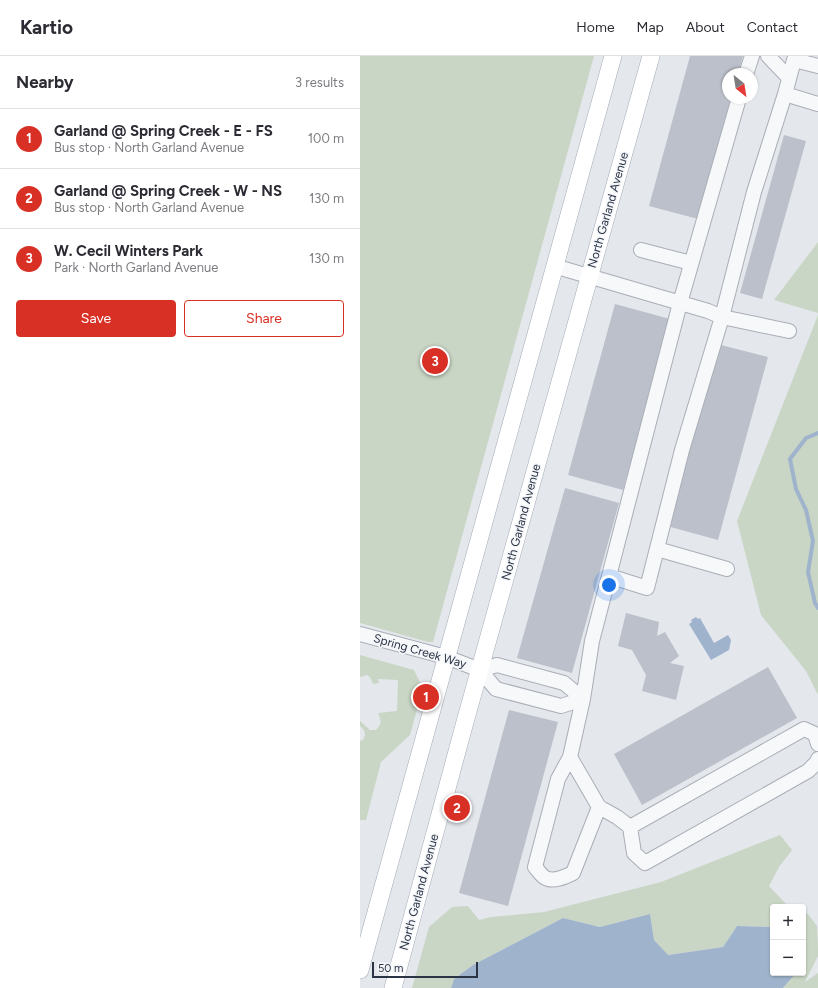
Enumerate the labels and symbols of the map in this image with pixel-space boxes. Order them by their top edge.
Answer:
north arrow [722,68,758,104]
street label: North Garland Avenue [585,150,631,270]
pin: 3 [422,346,448,376]
street label: North Garland Avenue [499,462,543,582]
your location [599,575,619,595]
street label: Spring Creek Way [372,631,469,671]
pin: 1 [413,682,439,712]
pin: 2 [444,793,470,823]
street label: North Garland Avenue [397,832,441,952]
scale bar [372,960,478,979]

